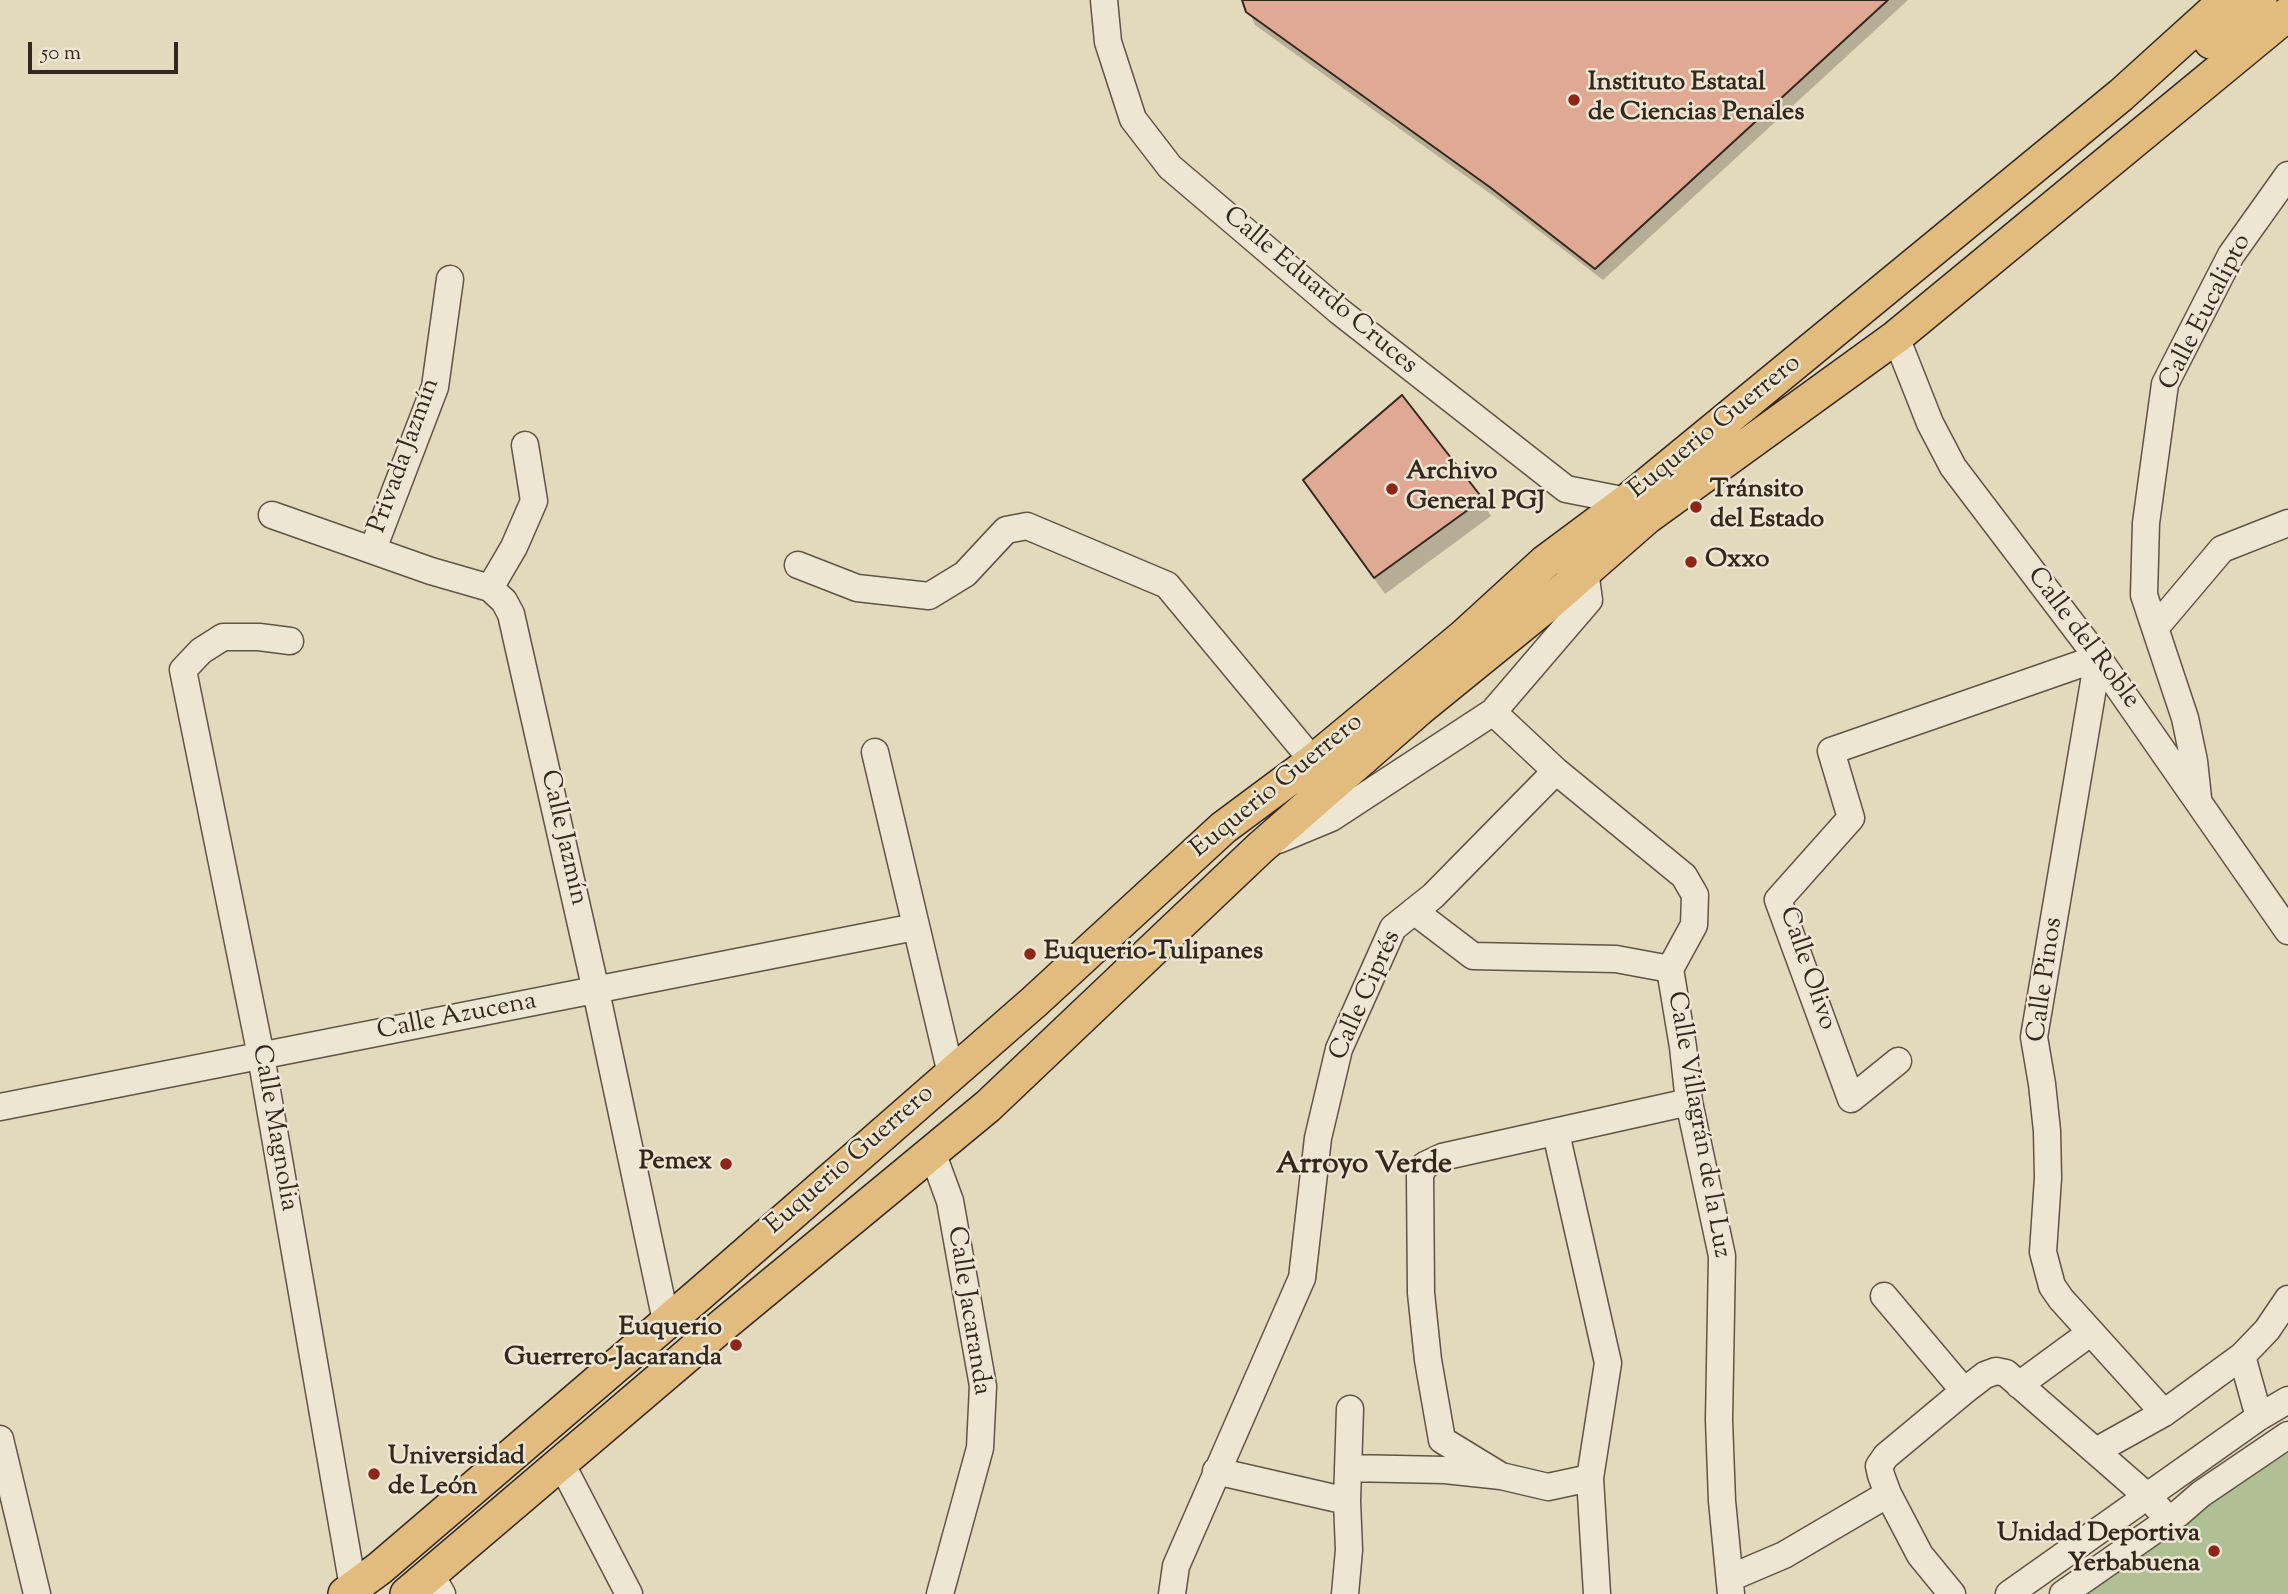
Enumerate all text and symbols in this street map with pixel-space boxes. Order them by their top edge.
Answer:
scale bar [32,28,182,72]
text: 50 m [41,39,81,69]
place label: Instituto Estatal de Ciencias Penales [1588,69,1804,130]
marker: Instituto Estatal de Ciencias Penales [1566,92,1582,108]
street label: Calle Eduardo Cruces [1215,201,1423,383]
street label: Calle Eucalipto [2154,230,2260,396]
street label: Euquerio Guerrero [1624,349,1808,507]
street label: Privada Jazmín [364,374,448,538]
place label: Archivo General PGJ [1406,458,1545,520]
place label: Tránsito del Estado [1710,476,1824,538]
marker: Archivo General PGJ [1384,481,1400,497]
marker: Tránsito del Estado [1688,499,1704,515]
place label: Oxxo [1705,546,1770,578]
marker: Oxxo [1683,554,1699,570]
street label: Calle del Roble [2019,562,2145,716]
street label: Euquerio Guerrero [1186,708,1370,866]
street label: Calle Jazmín [531,767,593,909]
street label: Calle Olivo [1770,903,1842,1035]
street label: Calle Pinos [2023,916,2071,1044]
street label: Calle Ciprés [1325,926,1409,1066]
place label: Euquerio-Tulipanes [1044,938,1263,970]
marker: Euquerio-Tulipanes [1022,946,1038,962]
street label: Calle Azucena [375,987,539,1049]
street label: Calle Villagrán de la Luz [1658,989,1736,1261]
street label: Calle Magnolia [243,1042,303,1214]
street label: Euquerio Guerrero [760,1079,942,1243]
place label: Pemex [639,1148,712,1180]
district label: Arroyo Verde [1276,1149,1452,1185]
marker: Pemex [718,1156,734,1172]
street label: Calle Jacaranda [938,1224,996,1398]
place label: Euquerio Guerrero-Jacaranda [504,1314,722,1376]
marker: Euquerio Guerrero-Jacaranda [728,1337,744,1353]
place label: Universidad de León [388,1443,525,1504]
marker: Universidad de León [366,1466,382,1482]
place label: Unidad Deportiva Yerbabuena [1997,1520,2200,1582]
marker: Unidad Deportiva Yerbabuena [2206,1543,2222,1559]

